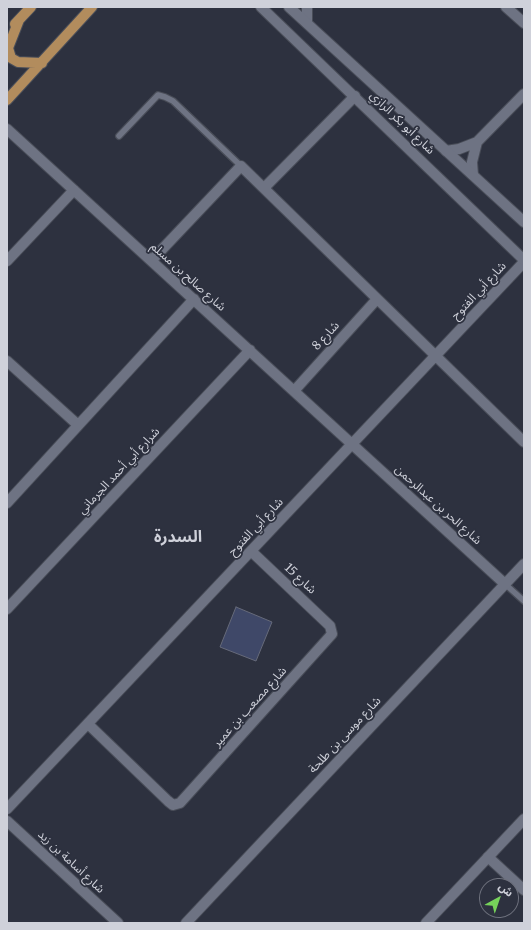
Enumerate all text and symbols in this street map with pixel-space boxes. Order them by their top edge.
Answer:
street label: شارع أبو بكر الرازي [367,88,437,158]
street label: شارع صالح بن مسلم [148,240,228,314]
street label: شارع أبي الفتوح [449,259,509,323]
street label: شارع 8 [309,319,343,353]
street label: شرارع أبي أحمد الجرماني [75,425,163,517]
street label: شارع الحر بن عبدالرحمن [392,462,484,548]
street label: شارع أبي الفتوح [226,495,286,559]
district label: السدرة [154,527,202,547]
street label: شارع 15 [281,561,319,597]
street label: شارع مصعب بن عمير [210,664,290,750]
street label: شارع موسى بن طلحة [306,694,384,776]
street label: شارع أسامة بن زيد [35,827,107,897]
north arrow [479,878,519,918]
text: ش [496,879,516,900]

